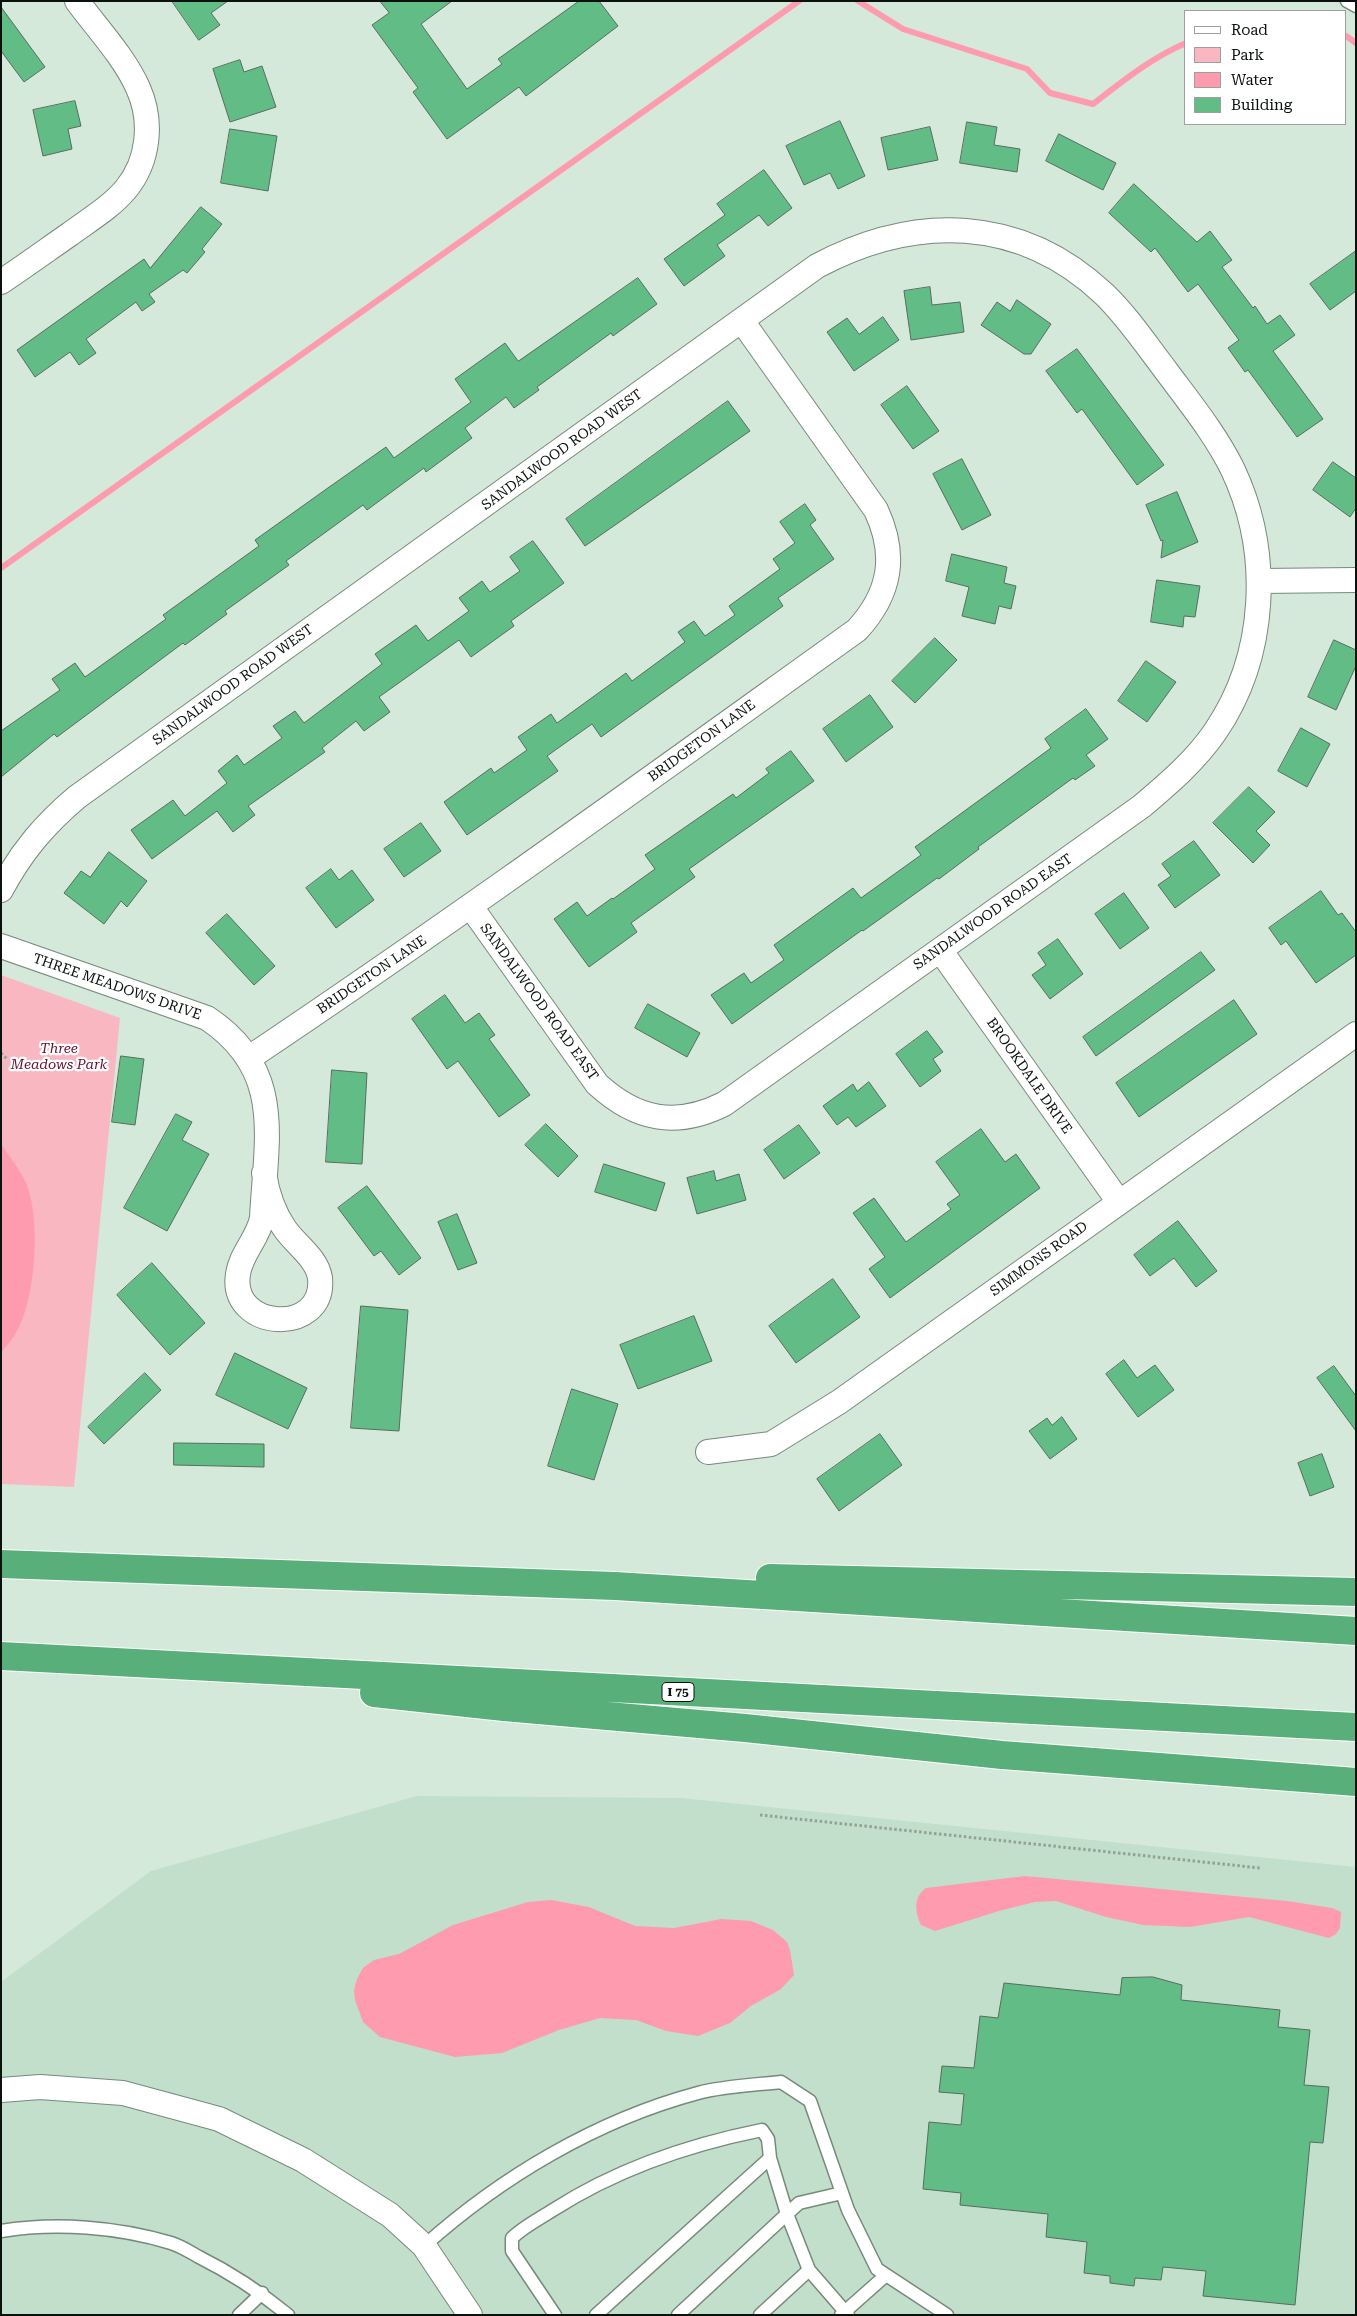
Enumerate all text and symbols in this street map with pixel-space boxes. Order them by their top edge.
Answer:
legend [1184,10,1347,125]
text: Road [1231,21,1268,39]
text: Park [1231,46,1264,64]
text: Water [1231,71,1273,89]
text: Building [1231,96,1292,114]
street label: SANDALWOOD ROAD WEST [478,386,646,514]
street label: SANDALWOOD ROAD WEST [149,621,317,749]
street label: BRIDGETON LANE [645,696,759,786]
street label: SANDALWOOD ROAD EAST [910,851,1076,973]
street label: SANDALWOOD ROAD EAST [476,920,602,1084]
street label: BRIDGETON LANE [314,932,430,1018]
street label: THREE MEADOWS DRIVE [31,950,203,1024]
street label: BROOKDALE DRIVE [983,1015,1075,1137]
park label: Three Meadows Park [11,1041,107,1074]
street label: SIMMONS ROAD [987,1218,1091,1300]
road number: I 75 [662,1682,694,1701]

